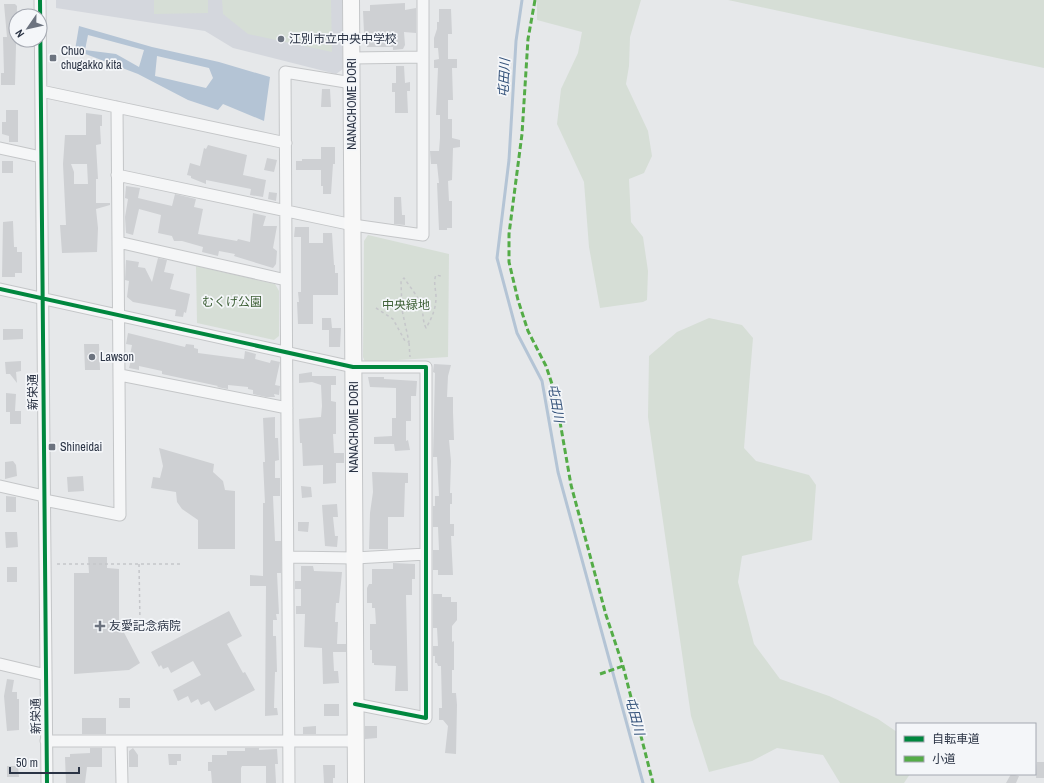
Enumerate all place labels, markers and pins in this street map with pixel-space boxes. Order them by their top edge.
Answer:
place label: 江別市立中央中学校 [289,31,397,47]
marker: 江別市立中央中学校 [276,34,286,44]
place label: Chuo chugakko kita [61,43,122,73]
marker: Chuo chugakko kita [48,53,58,63]
place label: Lawson [100,349,134,365]
marker: Lawson [87,352,97,362]
place label: Shineidai [60,439,102,455]
marker: Shineidai [47,442,57,452]
place label: 友愛記念病院 [109,618,181,634]
marker: 友愛記念病院 [94,620,106,632]

